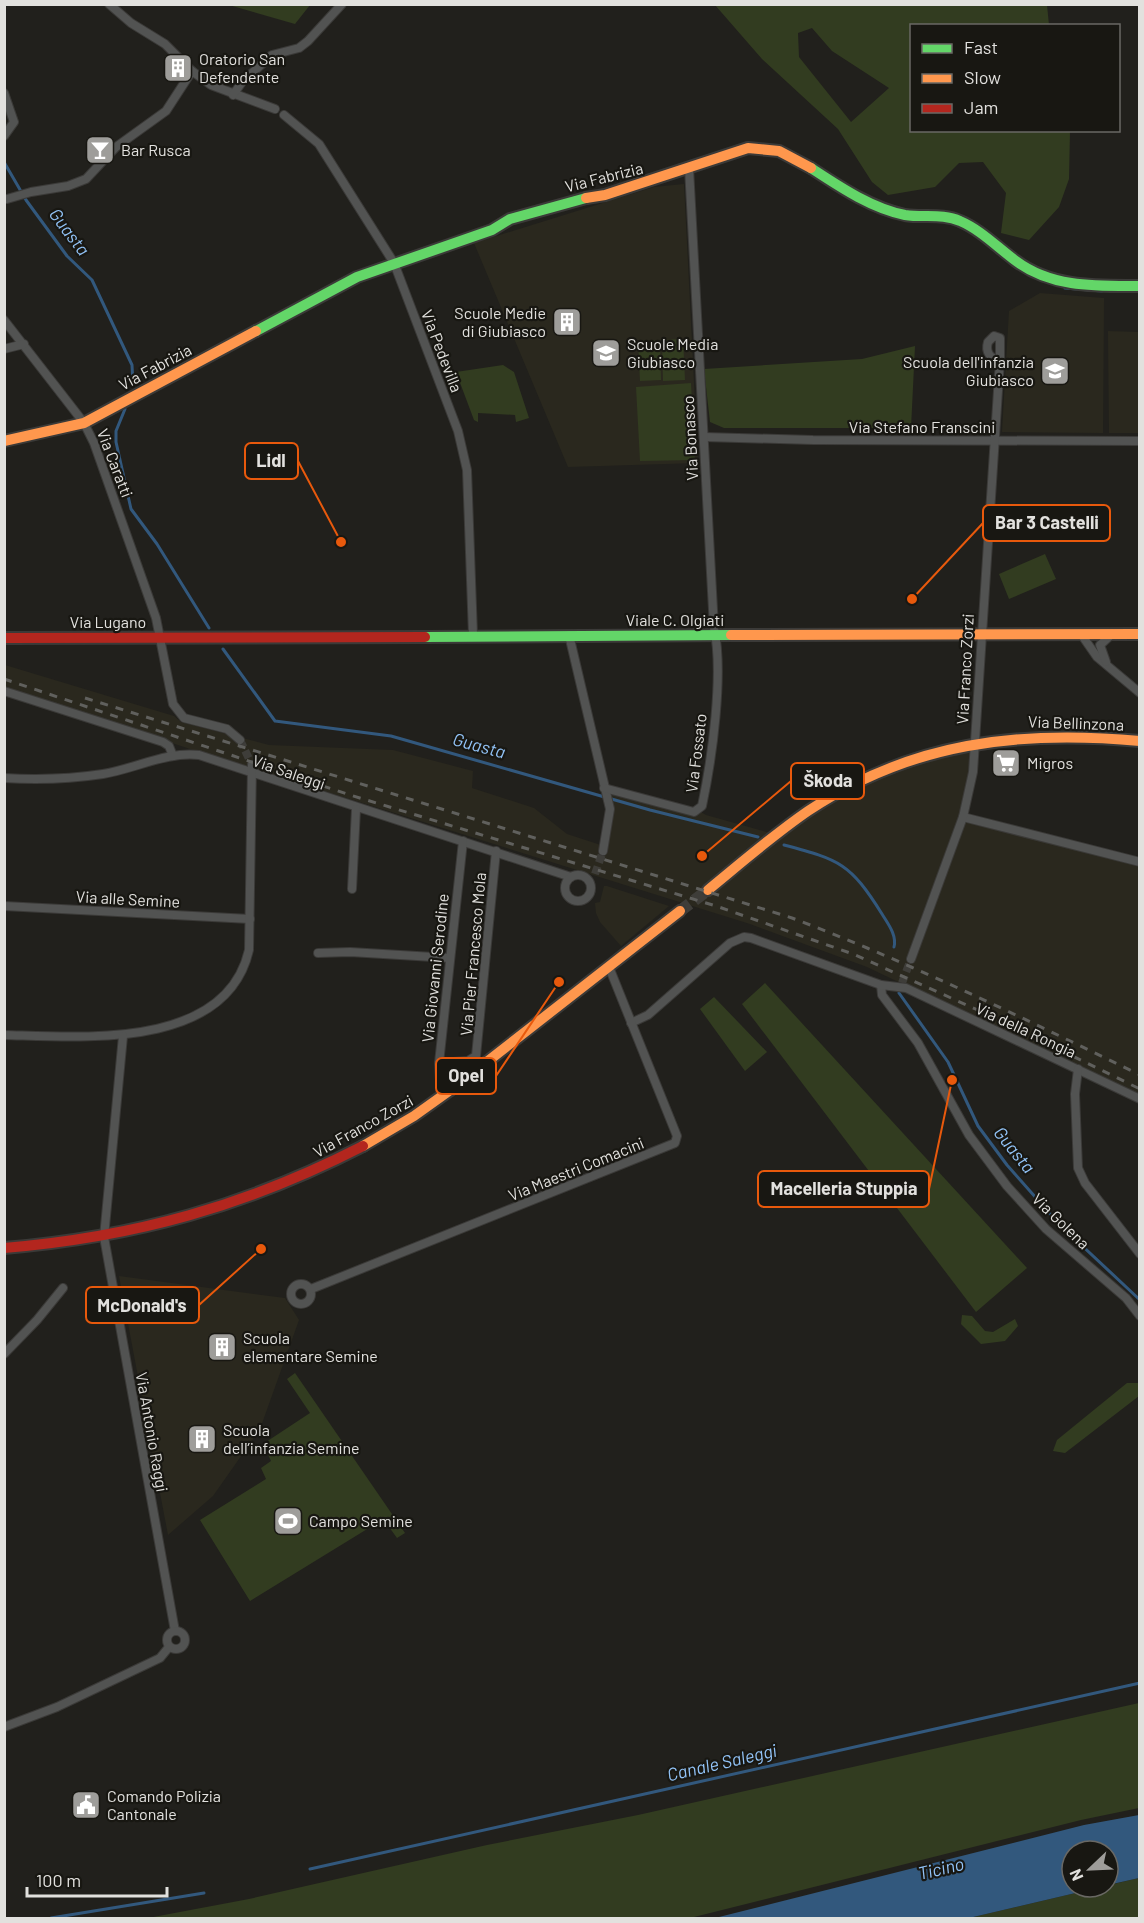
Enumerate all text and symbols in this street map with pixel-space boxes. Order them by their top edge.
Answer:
legend [910,24,1120,132]
text: Fast [964,36,998,58]
place label: Oratorio San Defendente [199,49,285,86]
building icon: Oratorio San Defendente [162,52,194,84]
text: Slow [964,66,1001,88]
text: Jam [964,96,998,118]
bar icon: Bar Rusca [84,134,116,166]
place label: Bar Rusca [121,140,191,159]
street label: Via Fabrizia [563,158,645,195]
water label: Guasta [45,203,95,259]
place label: Scuole Medie di Giubiasco [454,303,546,340]
building icon: Scuole Medie di Giubiasco [551,306,583,338]
street label: Via Pedevilla [418,307,467,395]
place label: Scuole Media Giubiasco [627,334,718,371]
school or university icon: Scuole Media Giubiasco [590,337,622,369]
street label: Via Fabrizia [115,339,194,394]
place label: Scuola dell'infanzia Giubiasco [903,352,1034,389]
school or university icon: Scuola dell'infanzia Giubiasco [1039,355,1071,387]
street label: Via Bonasco [678,395,701,481]
street label: Via Stefano Franscini [849,417,995,436]
street label: Via Caratti [94,426,137,500]
callout: Lidl [245,443,298,479]
text: Lidl [256,449,286,471]
callout: Bar 3 Castelli [983,505,1110,541]
text: Bar 3 Castelli [995,511,1099,533]
street label: Viale C. Olgiati [626,610,724,629]
street label: Via Lugano [70,612,146,631]
street label: Via Franco Zorzi [952,613,977,725]
street label: Via Bellinzona [1028,711,1124,734]
street label: Via Fossato [681,712,710,794]
water label: Guasta [450,727,508,763]
supermarket icon: Migros [990,747,1022,779]
street label: Via Saleggi [250,750,328,793]
place label: Migros [1027,753,1073,772]
callout: Škoda [791,763,864,799]
text: Škoda [803,769,853,791]
street label: Via Pier Francesco Mola [456,871,489,1036]
street label: Via alle Semine [75,886,181,911]
street label: Via Giovanni Serodine [417,893,452,1043]
street label: Via della Rongia [973,998,1080,1061]
callout: Opel [436,1058,496,1094]
text: Opel [448,1064,484,1086]
street label: Via Franco Zorzi [310,1090,416,1161]
water label: Guasta [989,1122,1040,1177]
street label: Via Maestri Comacini [505,1133,646,1204]
callout: Macelleria Stuppia [758,1171,929,1207]
text: Macelleria Stuppia [771,1177,917,1199]
street label: Via Golena [1029,1189,1094,1253]
callout: McDonald's [86,1287,199,1323]
text: McDonald's [97,1294,187,1316]
place label: Scuola elementare Semine [243,1328,378,1365]
building icon: Scuola elementare Semine [206,1331,238,1363]
street label: Via Antonio Raggi [133,1371,172,1493]
place label: Scuola dell’infanzia Semine [223,1420,360,1457]
building icon: Scuola dell’infanzia Semine [186,1423,218,1455]
sports icon: Campo Semine [272,1505,304,1537]
place label: Campo Semine [309,1511,413,1530]
water label: Canale Saleggi [665,1739,779,1785]
place label: Comando Polizia Cantonale [107,1786,221,1823]
public building icon: Comando Polizia Cantonale [70,1789,102,1821]
north arrow [1060,1839,1120,1899]
water label: Ticino [916,1852,966,1884]
scale bar [27,1860,166,1898]
text: N [1065,1866,1087,1884]
text: 100 m [36,1869,81,1891]

